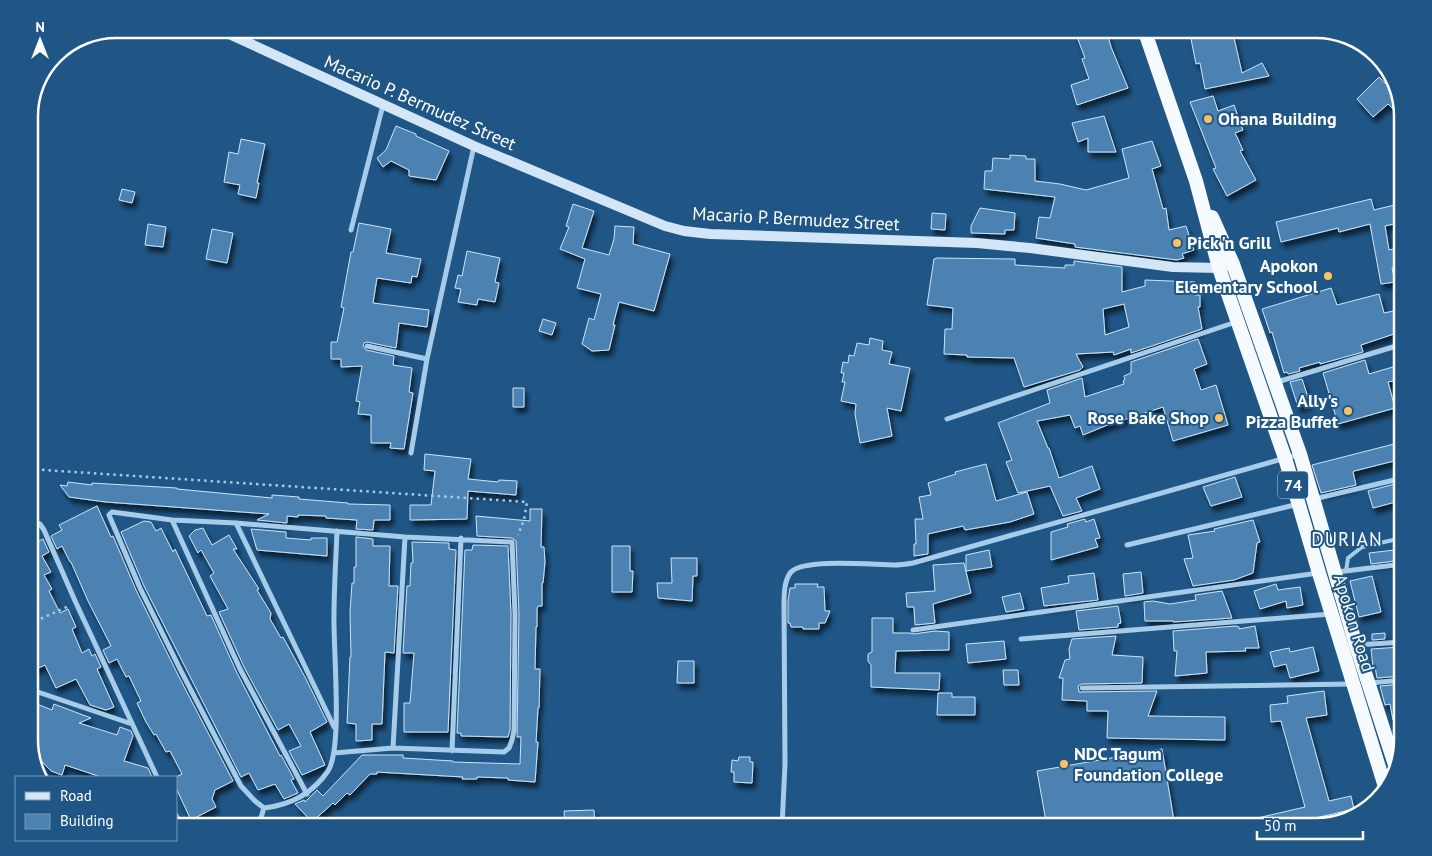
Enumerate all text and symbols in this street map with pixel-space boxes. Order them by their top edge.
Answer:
north arrow [15,15,65,65]
text: N [35,18,45,36]
street label: Macario P. Bermudez Street [321,50,520,155]
place label: Ohana Building [1218,107,1337,130]
marker: Ohana Building [1202,113,1214,125]
street label: Macario P. Bermudez Street [692,202,900,235]
place label: Pick 'n Grill [1187,231,1272,254]
marker: Pick 'n Grill [1171,237,1183,249]
place label: Apokon Elementary School [1175,254,1319,298]
marker: Apokon Elementary School [1322,270,1334,282]
place label: Ally's Pizza Buffet [1246,389,1339,433]
marker: Ally's Pizza Buffet [1342,405,1354,417]
place label: Rose Bake Shop [1087,406,1209,429]
marker: Rose Bake Shop [1213,412,1225,424]
road number: 74 [1278,472,1308,498]
district label: DURIAN [1311,527,1383,551]
street label: Apokon Road [1329,571,1380,674]
place label: NDC Tagum Foundation College [1074,742,1223,786]
marker: NDC Tagum Foundation College [1058,758,1070,770]
legend [15,776,178,841]
text: Road [60,786,92,805]
scale bar [1257,808,1363,840]
text: Building [60,811,114,830]
text: 50 m [1264,816,1297,835]

